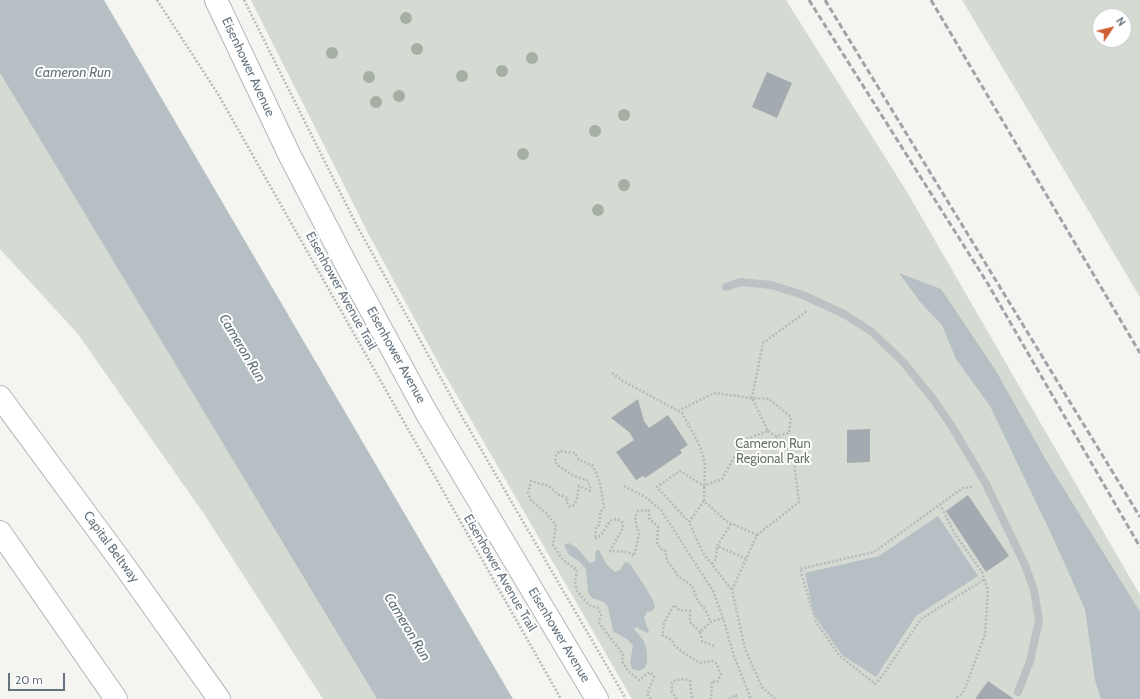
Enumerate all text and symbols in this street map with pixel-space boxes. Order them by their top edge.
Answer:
north arrow [1092,8,1132,48]
text: N [1113,14,1129,29]
street label: Eisenhower Avenue [218,15,278,119]
water label: Cameron Run [35,65,111,81]
street label: Eisenhower Avenue Trail [302,229,380,353]
street label: Eisenhower Avenue [363,304,429,406]
water label: Cameron Run [215,311,269,385]
park label: Cameron Run Regional Park [735,436,811,467]
street label: Capital Beltway [80,508,142,586]
street label: Eisenhower Avenue Trail [460,512,540,634]
street label: Eisenhower Avenue [525,585,593,685]
water label: Cameron Run [380,590,434,664]
scale bar [10,665,67,691]
text: 20 m [15,672,43,687]

